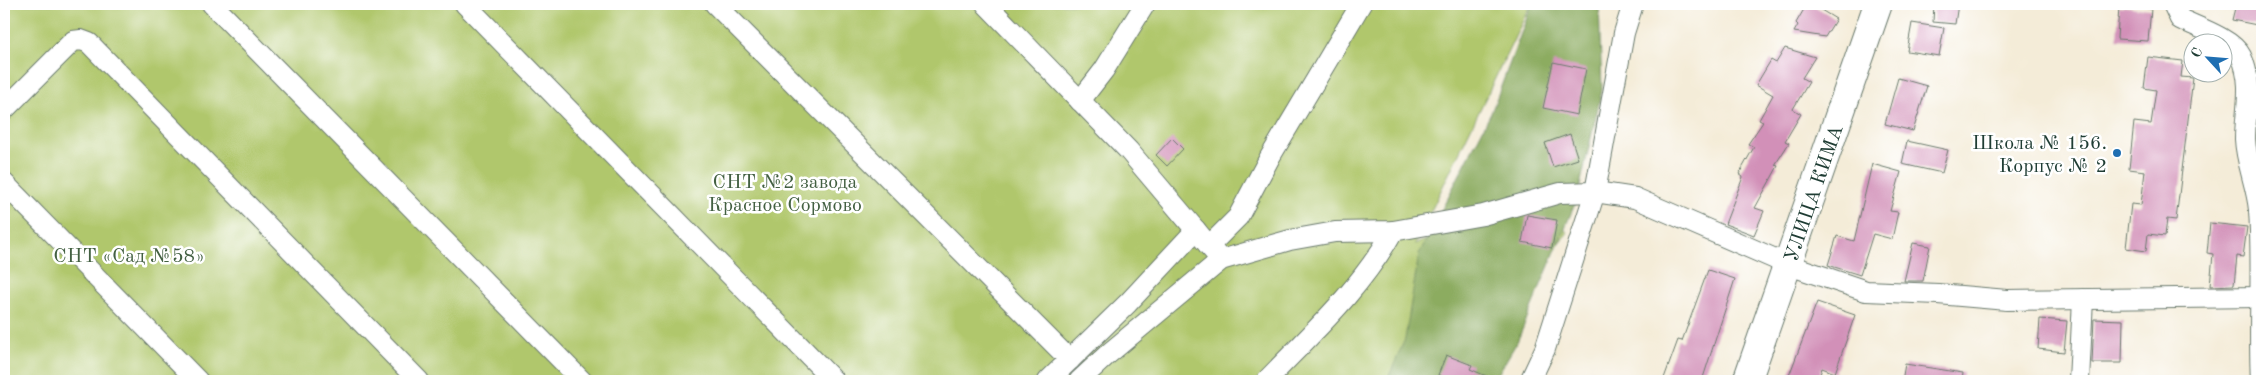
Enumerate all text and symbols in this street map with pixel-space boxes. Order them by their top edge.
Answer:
north arrow [2184,32,2234,82]
text: С [2189,46,2206,60]
street label: УЛИЦА КИМА [1782,123,1848,265]
place label: Школа № 156. Корпус № 2 [1972,134,2107,177]
marker: Школа № 156. Корпус № 2 [2111,147,2123,159]
park label: СНТ №2 завода Красное Сормово [708,173,862,216]
park label: СНТ «Сад №58» [53,247,205,267]

